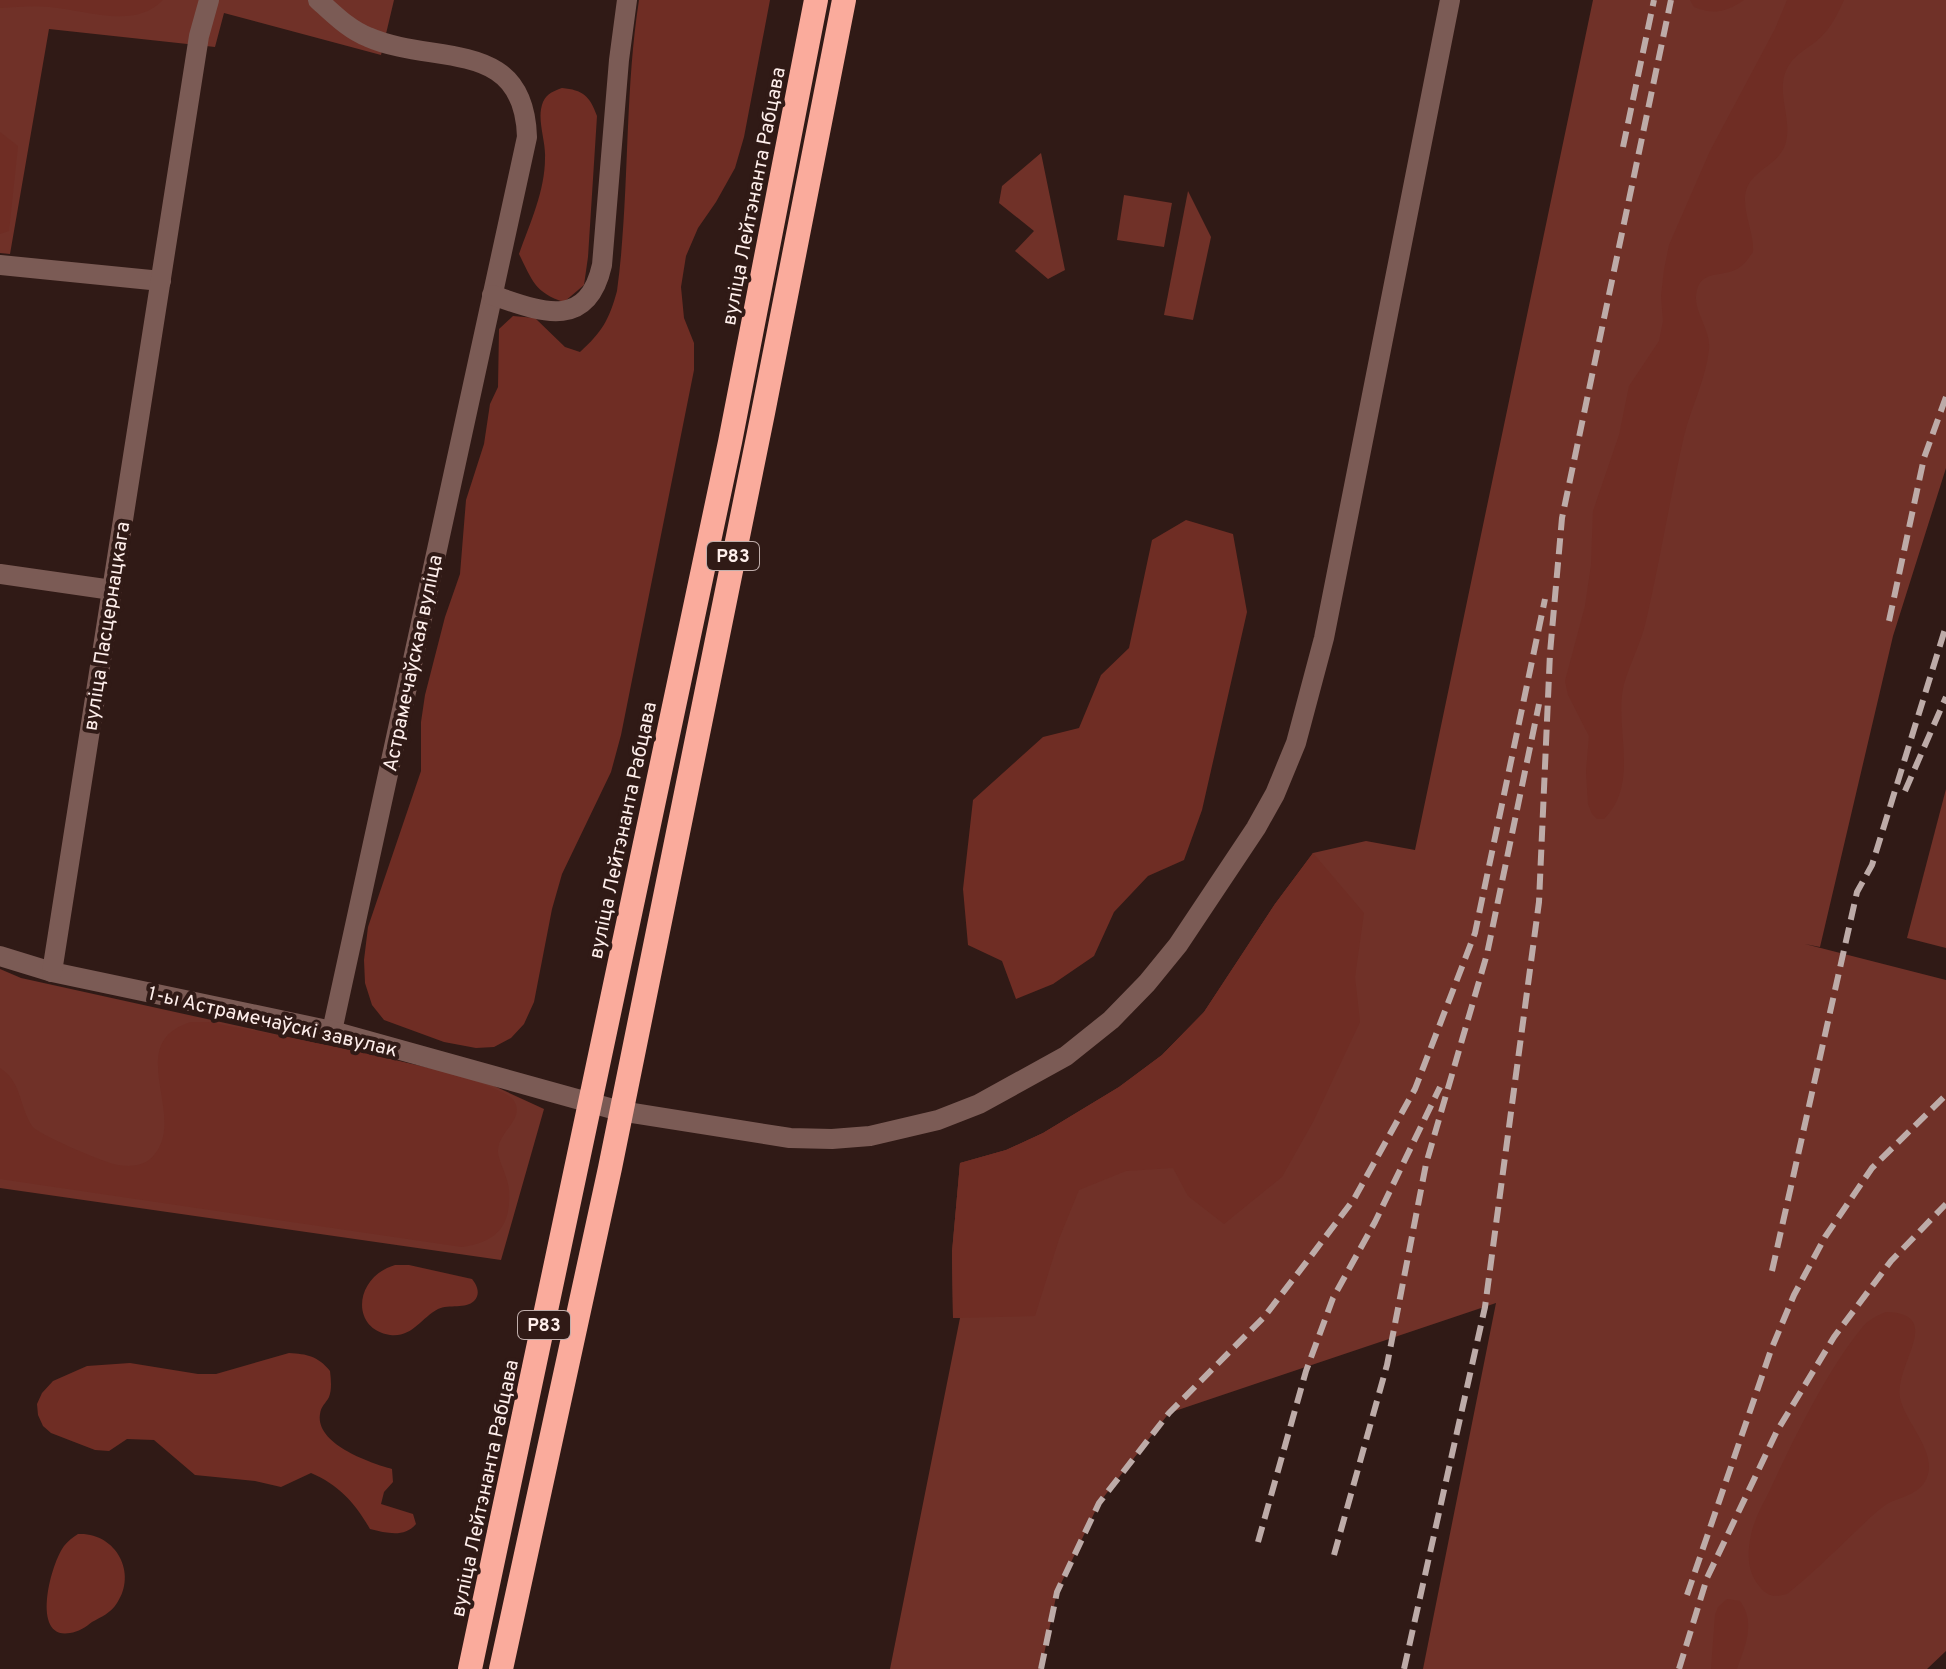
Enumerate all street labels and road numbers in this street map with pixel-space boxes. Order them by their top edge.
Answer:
street label: вуліца Лейтэнанта Рабцава [717,65,793,328]
street label: вуліца Пасцернацкага [79,520,137,733]
road number: Р83 [707,542,759,570]
street label: Астрамечаўская вуліца [378,553,450,774]
street label: вуліца Лейтэнанта Рабцава [584,699,664,961]
street label: 1-ы Астрамечаўскі завулак [145,982,400,1064]
road number: Р83 [518,1311,570,1339]
street label: вуліца Лейтэнанта Рабцава [446,1357,526,1619]

